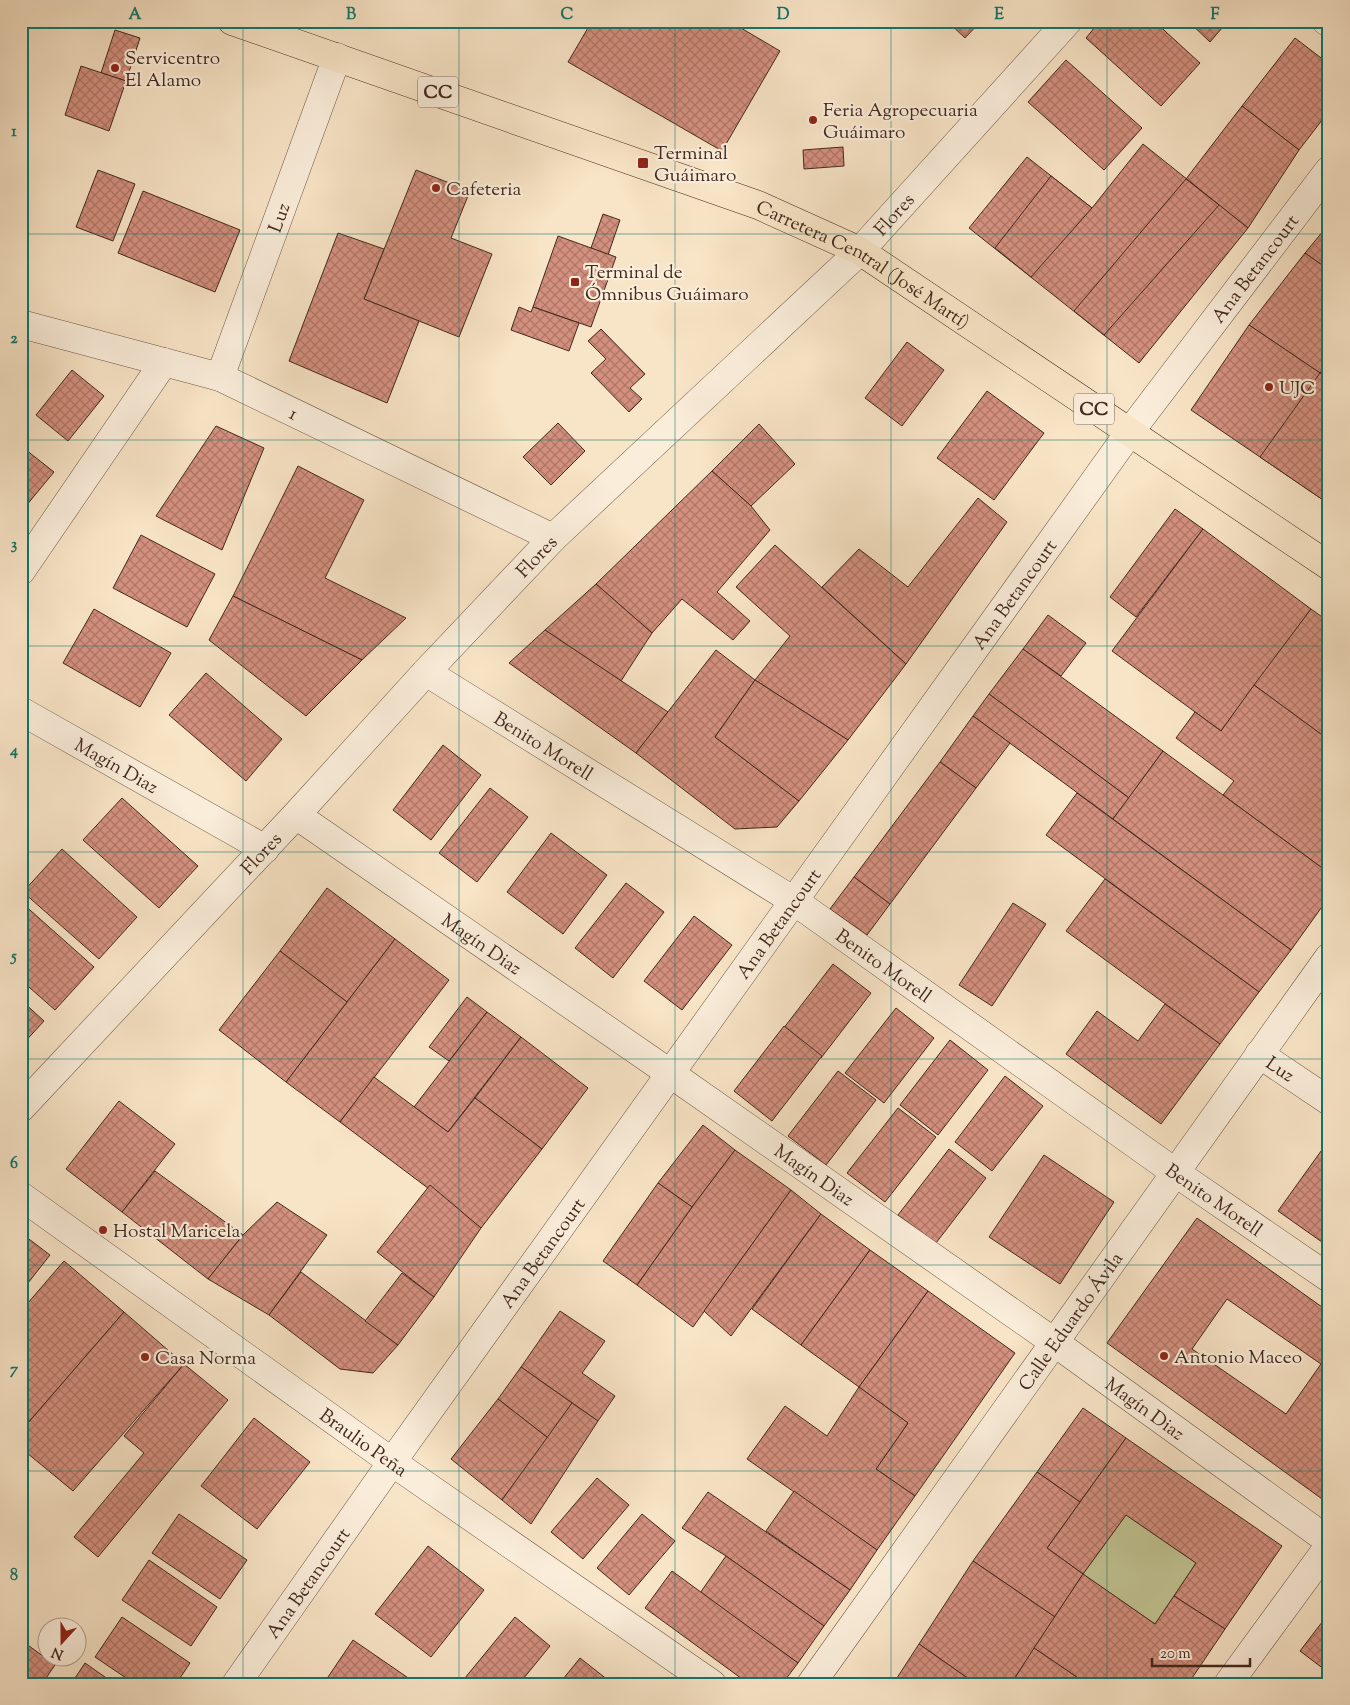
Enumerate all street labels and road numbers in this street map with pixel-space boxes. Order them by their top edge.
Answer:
road number: CC [418,76,458,108]
street label: Flores [869,188,922,243]
street label: Carretera Central (José Martí) [751,195,974,337]
street label: Luz [263,200,298,237]
street label: Ana Betancourt [1206,209,1307,330]
road number: CC [1074,394,1114,424]
street label: 1 [284,401,302,429]
street label: Flores [511,530,565,585]
street label: Ana Betancourt [967,534,1065,656]
street label: Benito Morell [488,706,598,789]
street label: Magín Diaz [69,733,162,802]
street label: Flores [236,827,289,882]
street label: Ana Betancourt [731,864,829,985]
street label: Magín Diaz [435,908,526,983]
street label: Benito Morell [829,924,936,1011]
street label: Luz [1259,1051,1299,1090]
street label: Magín Diaz [768,1139,859,1214]
street label: Benito Morell [1159,1158,1267,1244]
street label: Ana Betancourt [495,1193,593,1315]
street label: Calle Eduardo Ávila [1013,1247,1131,1397]
street label: Magín Diaz [1099,1372,1189,1448]
street label: Braulio Peña [313,1403,412,1485]
street label: Ana Betancourt [261,1523,358,1645]

